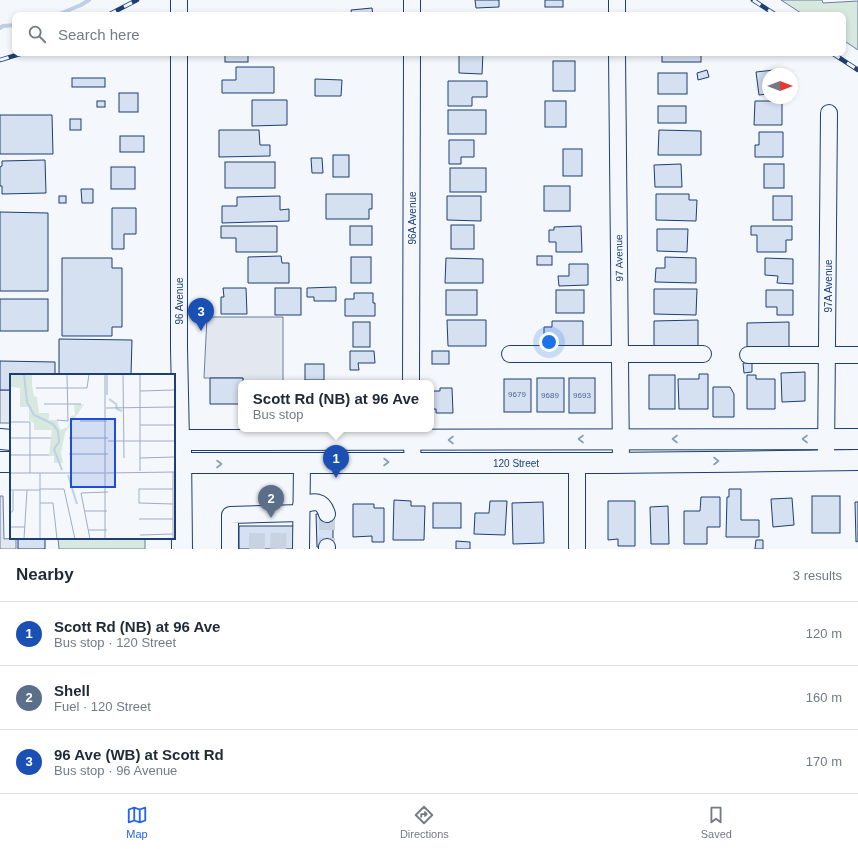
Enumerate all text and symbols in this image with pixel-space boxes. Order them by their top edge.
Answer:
search box [12,12,846,56]
icon: search [26,23,48,45]
text: Search here [58,26,140,43]
north arrow [762,68,798,104]
street label: 96A Avenue [407,191,418,245]
street label: 97 Avenue [613,234,625,282]
street label: 97A Avenue [823,259,834,313]
street label: 96 Avenue [174,277,185,325]
pin: 3 [188,298,214,331]
your location [539,332,559,352]
inset map [10,374,175,539]
popup [238,380,434,432]
text: Scott Rd (NB) at 96 Ave [253,390,419,407]
house number: 9679 [508,390,526,399]
house number: 9689 [541,391,559,400]
house number: 9693 [573,391,591,400]
text: Bus stop [253,407,303,422]
one-way arrow [578,435,584,443]
one-way arrow [672,435,678,443]
one-way arrow [802,435,808,443]
one-way arrow [448,436,454,444]
pin: 1 [323,445,349,478]
one-way arrow [713,457,719,465]
one-way arrow [383,458,389,466]
street label: 120 Street [493,458,539,469]
one-way arrow [216,460,222,468]
pin: 2 [258,485,284,518]
text: Nearby [16,565,74,584]
text: 3 results [793,568,842,583]
text: Scott Rd (NB) at 96 Ave [54,618,220,635]
text: 1 [25,626,33,641]
text: 120 m [806,626,842,641]
text: Bus stop · 120 Street [54,635,176,650]
text: Shell [54,682,90,699]
text: 2 [25,690,33,705]
text: 160 m [806,690,842,705]
text: Fuel · 120 Street [54,699,151,714]
text: 96 Ave (WB) at Scott Rd [54,746,224,763]
text: 3 [25,754,33,769]
text: 170 m [806,754,842,769]
text: Bus stop · 96 Avenue [54,763,177,778]
tab: Map [126,804,148,840]
tab: Directions [400,804,449,840]
tab: Saved [701,804,732,840]

